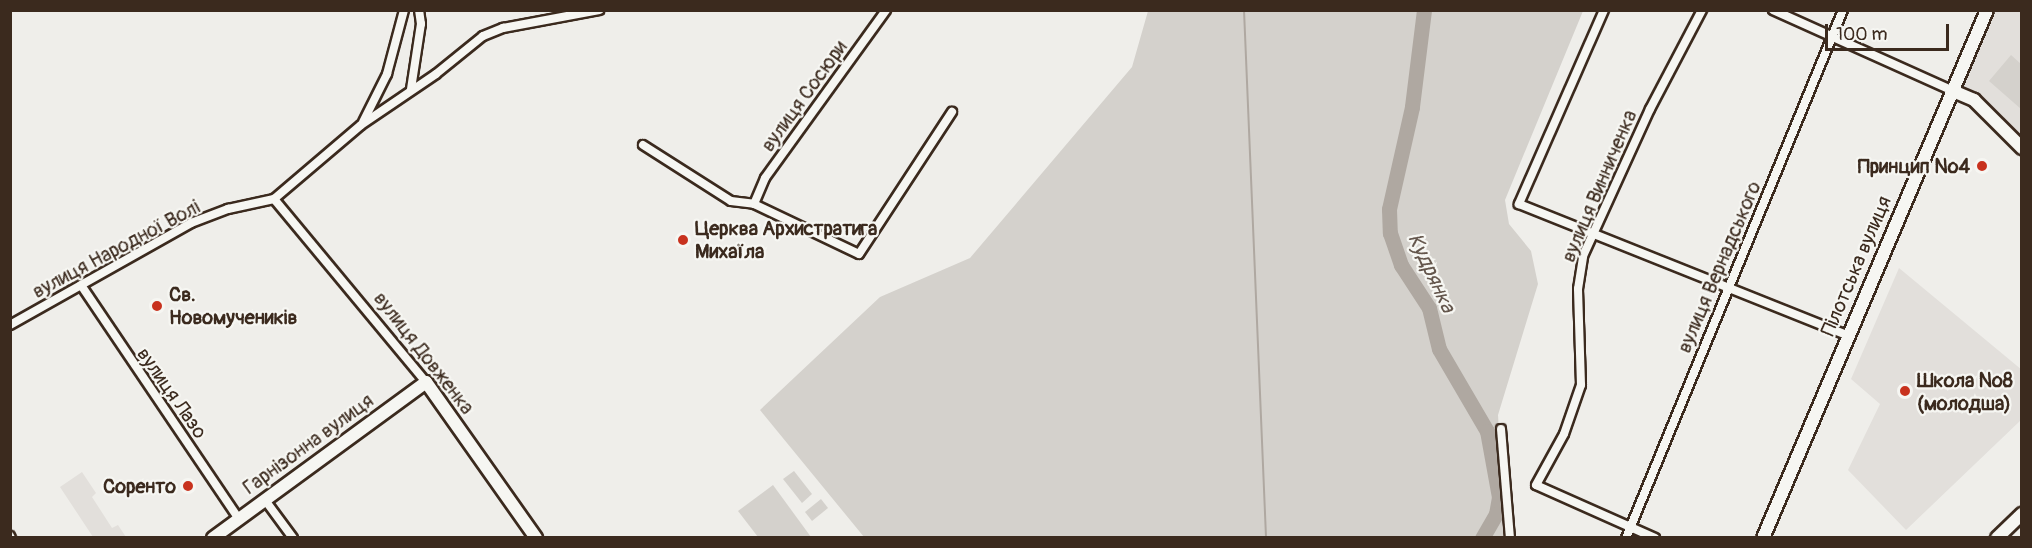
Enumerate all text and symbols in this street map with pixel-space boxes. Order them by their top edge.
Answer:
scale bar [1828,12,1952,50]
text: 100 m [1836,23,1888,46]
street label: вулиця Сосюри [756,36,852,156]
street label: вулиця Винниченка [1556,106,1642,266]
place label: Принцип №4 [1858,154,1970,178]
marker: Принцип №4 [1975,159,1989,173]
street label: вулиця Вернадського [1672,178,1766,356]
street label: Пілотська вулиця [1816,192,1896,340]
street label: вулиця Народної Волі [28,195,204,303]
place label: Церква Архистратига Михаїла [695,216,877,263]
water label: Кудрянка [1402,229,1460,317]
marker: Церква Архистратига Михаїла [676,233,690,247]
place label: Св. Новомучеників [169,282,297,329]
street label: вулиця Довженка [369,287,479,419]
marker: Св. Новомучеників [150,299,164,313]
street label: вулиця Лазо [132,343,212,443]
place label: Школа №8 (молодша) [1917,368,2013,415]
marker: Школа №8 (молодша) [1898,384,1912,398]
street label: Гарнізонна вулиця [238,389,378,499]
place label: Соренто [103,474,176,498]
marker: Соренто [181,479,195,493]

